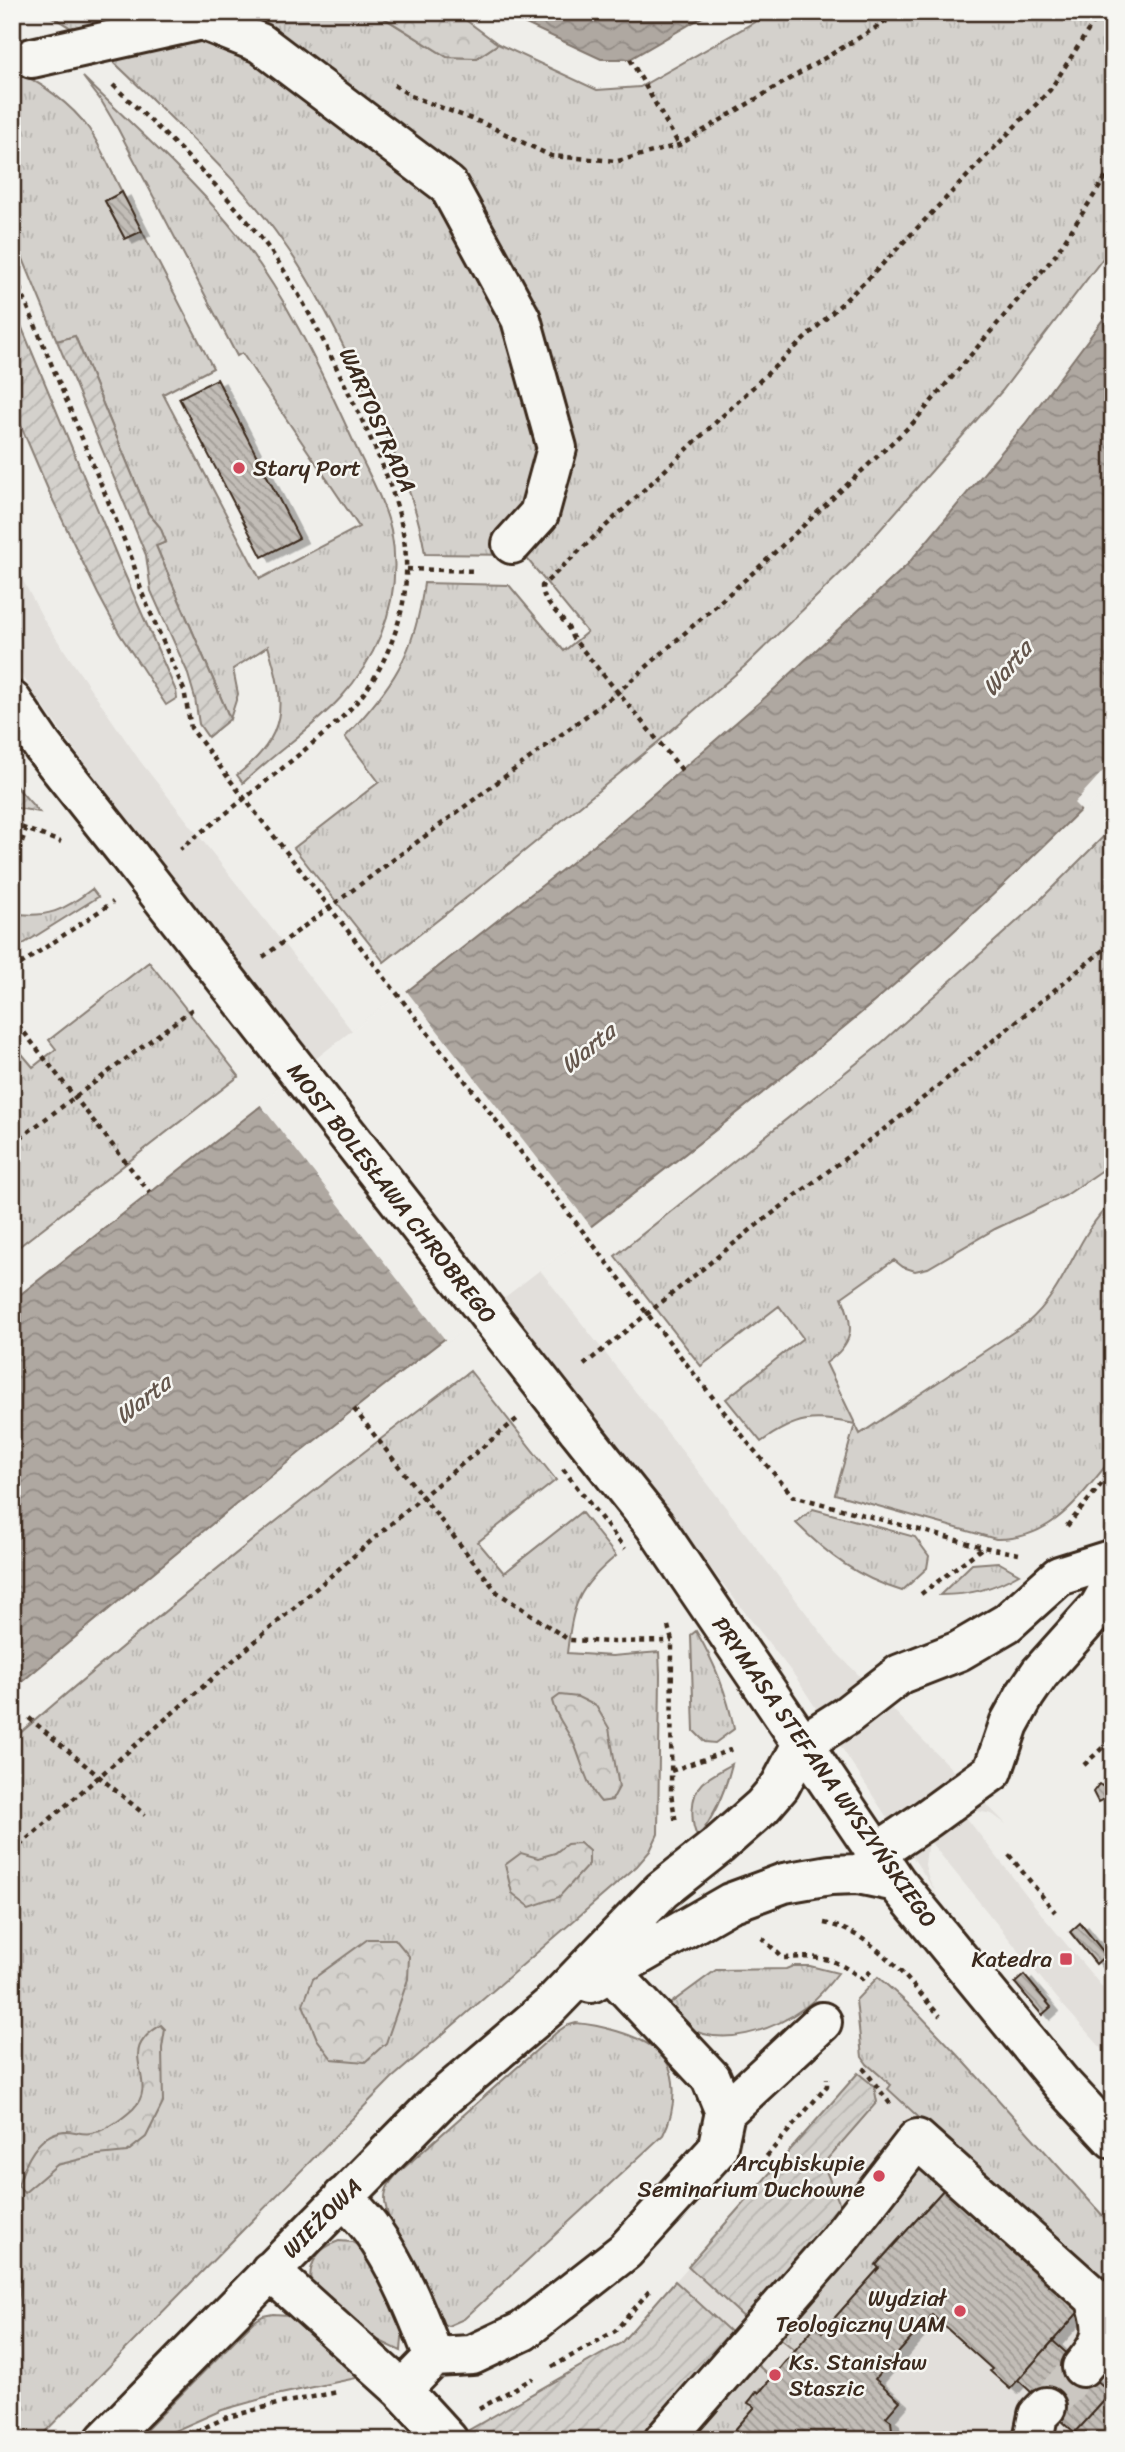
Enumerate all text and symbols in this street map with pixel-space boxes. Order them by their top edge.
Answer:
street label: WARTOSTRADA [327,341,428,500]
place label: Stary Port [253,448,361,489]
marker: Stary Port [231,460,247,476]
water label: Warta [971,628,1045,706]
water label: Warta [550,1010,628,1084]
street label: MOST BOLESŁAWA CHROBREGO [276,1053,507,1333]
water label: Warta [105,1361,183,1435]
street label: PRYMASA STEFANA WYSZYŃSKIEGO [701,1608,948,1937]
place label: Katedra [971,1939,1052,1980]
marker: Katedra [1058,1951,1074,1967]
place label: Arcybiskupie Seminarium Duchowne [638,2143,865,2210]
street label: WIEŻOWA [272,2168,373,2269]
marker: Arcybiskupie Seminarium Duchowne [871,2168,887,2184]
place label: Wydział Teologiczny UAM [776,2278,947,2345]
marker: Wydział Teologiczny UAM [952,2303,968,2319]
place label: Ks. Stanisław Staszic [789,2342,927,2409]
marker: Ks. Stanisław Staszic [767,2367,783,2383]

